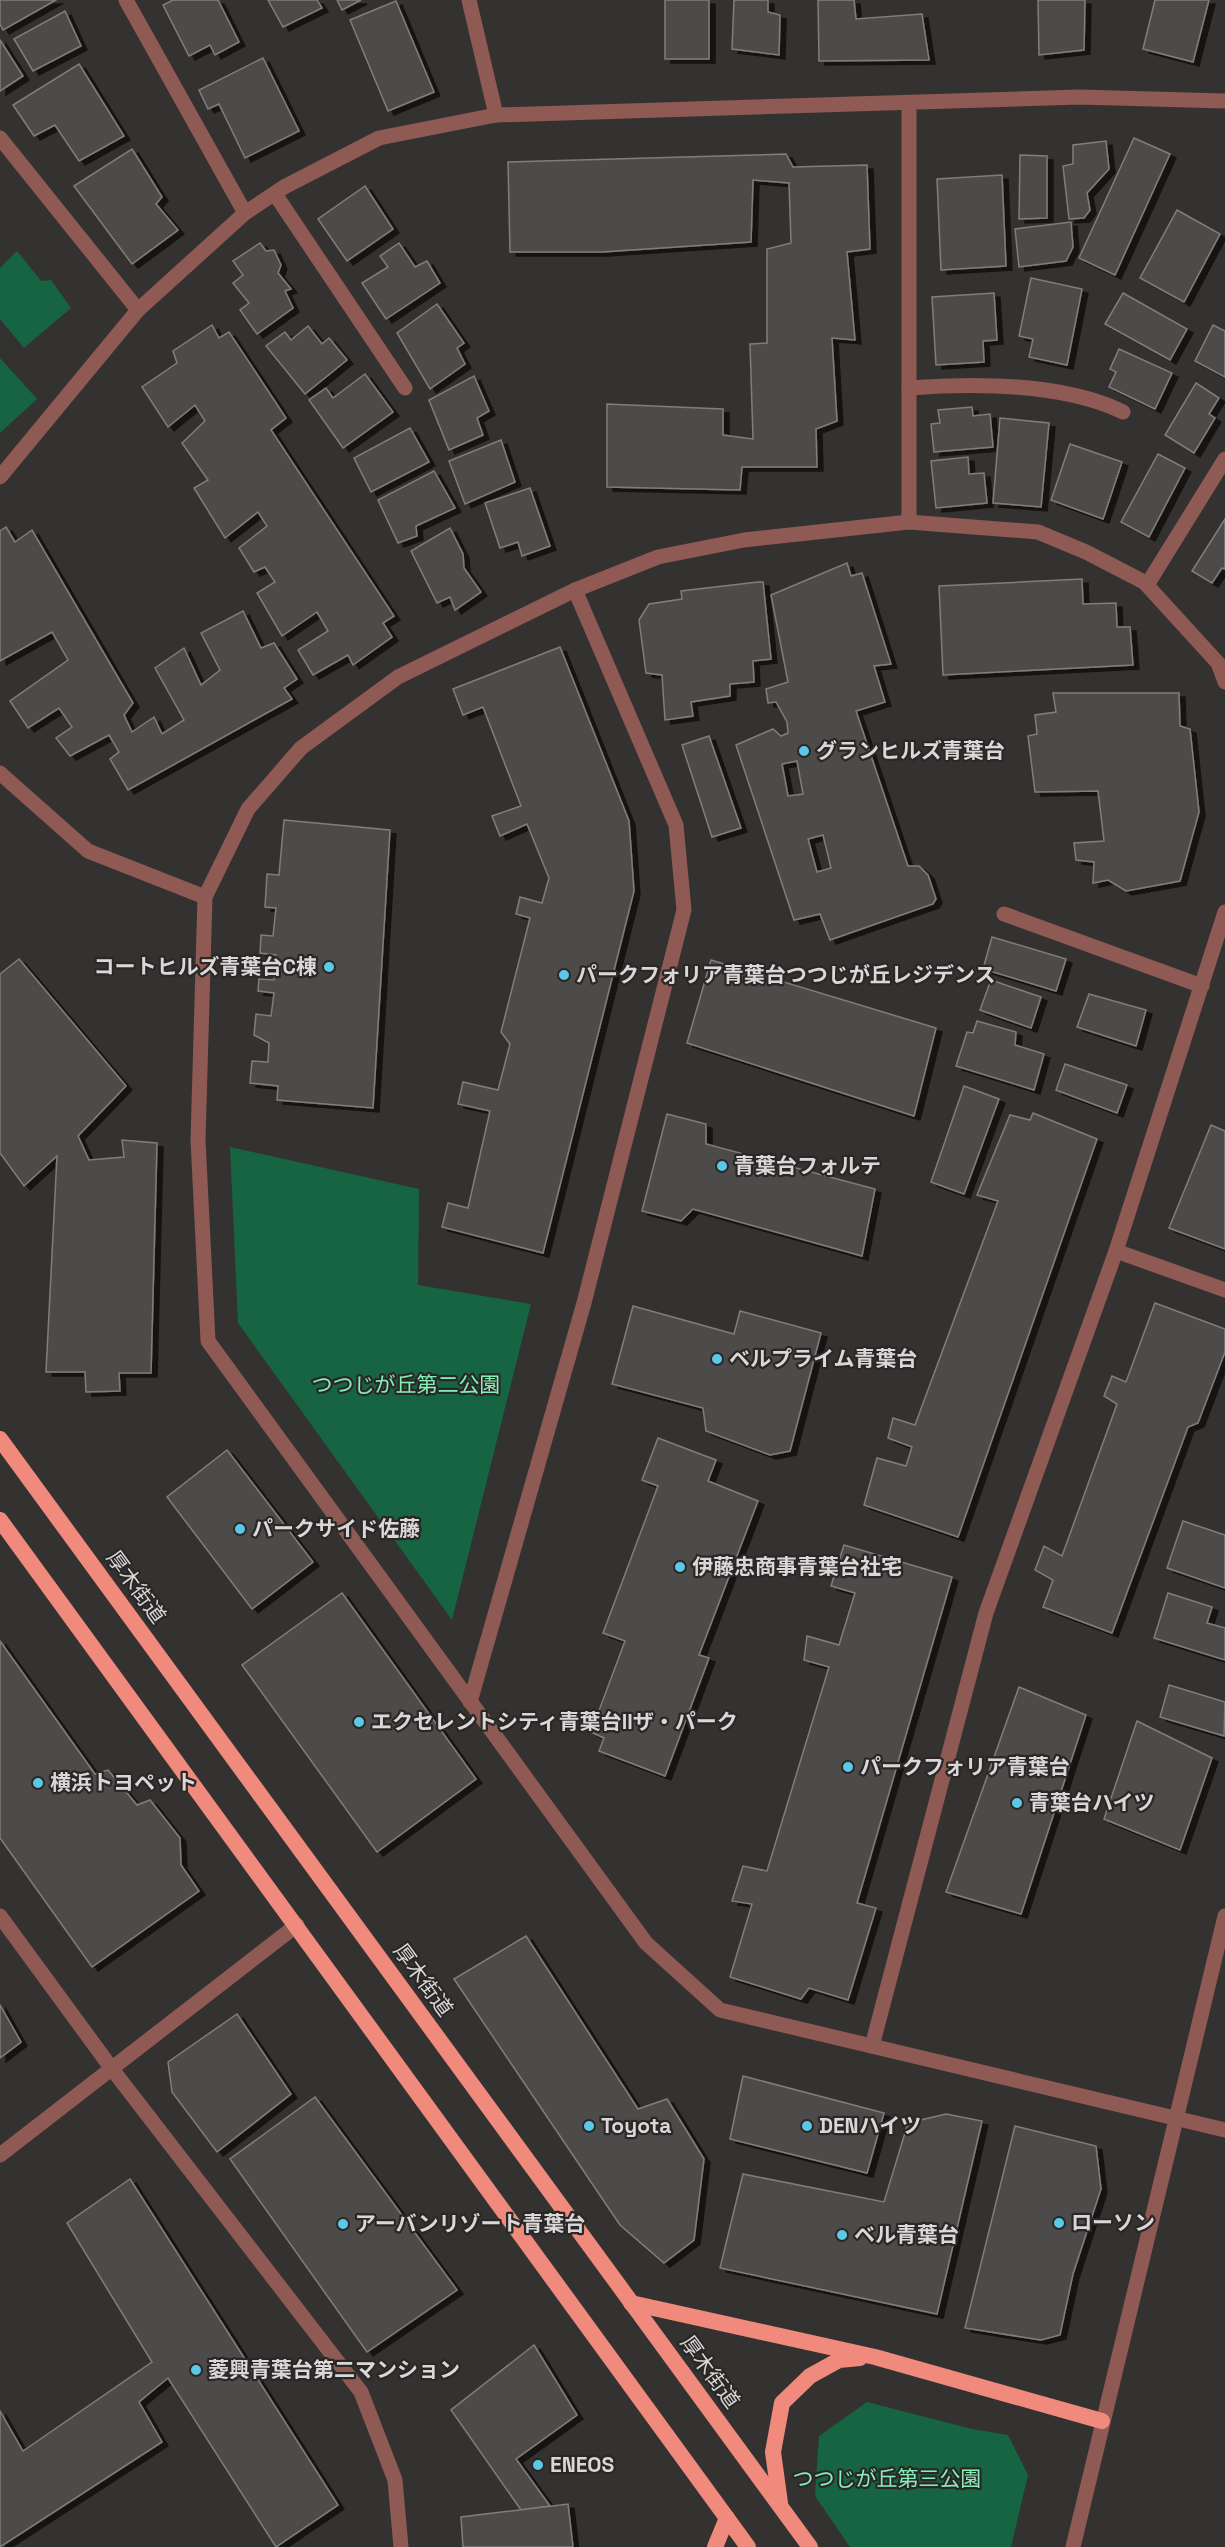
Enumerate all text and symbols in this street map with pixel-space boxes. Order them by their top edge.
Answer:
place label: グランヒルズ青葉台 [816,737,1005,764]
marker: グランヒルズ青葉台 [797,744,811,758]
place label: コートヒルズ青葉台C棟 [93,953,317,980]
marker: コートヒルズ青葉台C棟 [322,960,336,974]
place label: パークフォリア青葉台つつじが丘レジデンス [576,961,996,988]
marker: パークフォリア青葉台つつじが丘レジデンス [557,968,571,982]
place label: 青葉台フォルテ [734,1152,881,1179]
marker: 青葉台フォルテ [715,1159,729,1173]
place label: ベルプライム青葉台 [729,1345,918,1372]
marker: ベルプライム青葉台 [710,1352,724,1366]
park label: つつじが丘第二公園 [312,1371,501,1398]
place label: パークサイド佐藤 [252,1515,420,1542]
marker: パークサイド佐藤 [233,1522,247,1536]
street label: 厚木街道 [101,1545,172,1629]
place label: 伊藤忠商事青葉台社宅 [692,1553,902,1580]
marker: 伊藤忠商事青葉台社宅 [673,1560,687,1574]
place label: エクセレントシティ青葉台IIザ・パーク [371,1708,738,1735]
marker: エクセレントシティ青葉台IIザ・パーク [352,1715,366,1729]
place label: パークフォリア青葉台 [860,1753,1070,1780]
marker: パークフォリア青葉台 [841,1760,855,1774]
place label: 横浜トヨペット [50,1769,197,1796]
marker: 横浜トヨペット [31,1776,45,1790]
place label: 青葉台ハイツ [1029,1789,1155,1816]
marker: 青葉台ハイツ [1010,1796,1024,1810]
street label: 厚木街道 [388,1938,459,2022]
place label: Toyota [601,2112,671,2139]
place label: DENハイツ [819,2112,921,2139]
marker: Toyota [582,2119,596,2133]
marker: DENハイツ [800,2119,814,2133]
place label: ローソン [1071,2209,1155,2236]
place label: アーバンリゾート青葉台 [355,2210,586,2237]
marker: ローソン [1052,2216,1066,2230]
marker: アーバンリゾート青葉台 [336,2217,350,2231]
place label: ベル青葉台 [854,2221,959,2248]
marker: ベル青葉台 [835,2228,849,2242]
street label: 厚木街道 [675,2330,746,2414]
place label: 菱興青葉台第二マンション [208,2356,460,2383]
marker: 菱興青葉台第二マンション [189,2363,203,2377]
place label: ENEOS [550,2451,615,2478]
marker: ENEOS [531,2458,545,2472]
park label: つつじが丘第三公園 [793,2465,982,2492]

